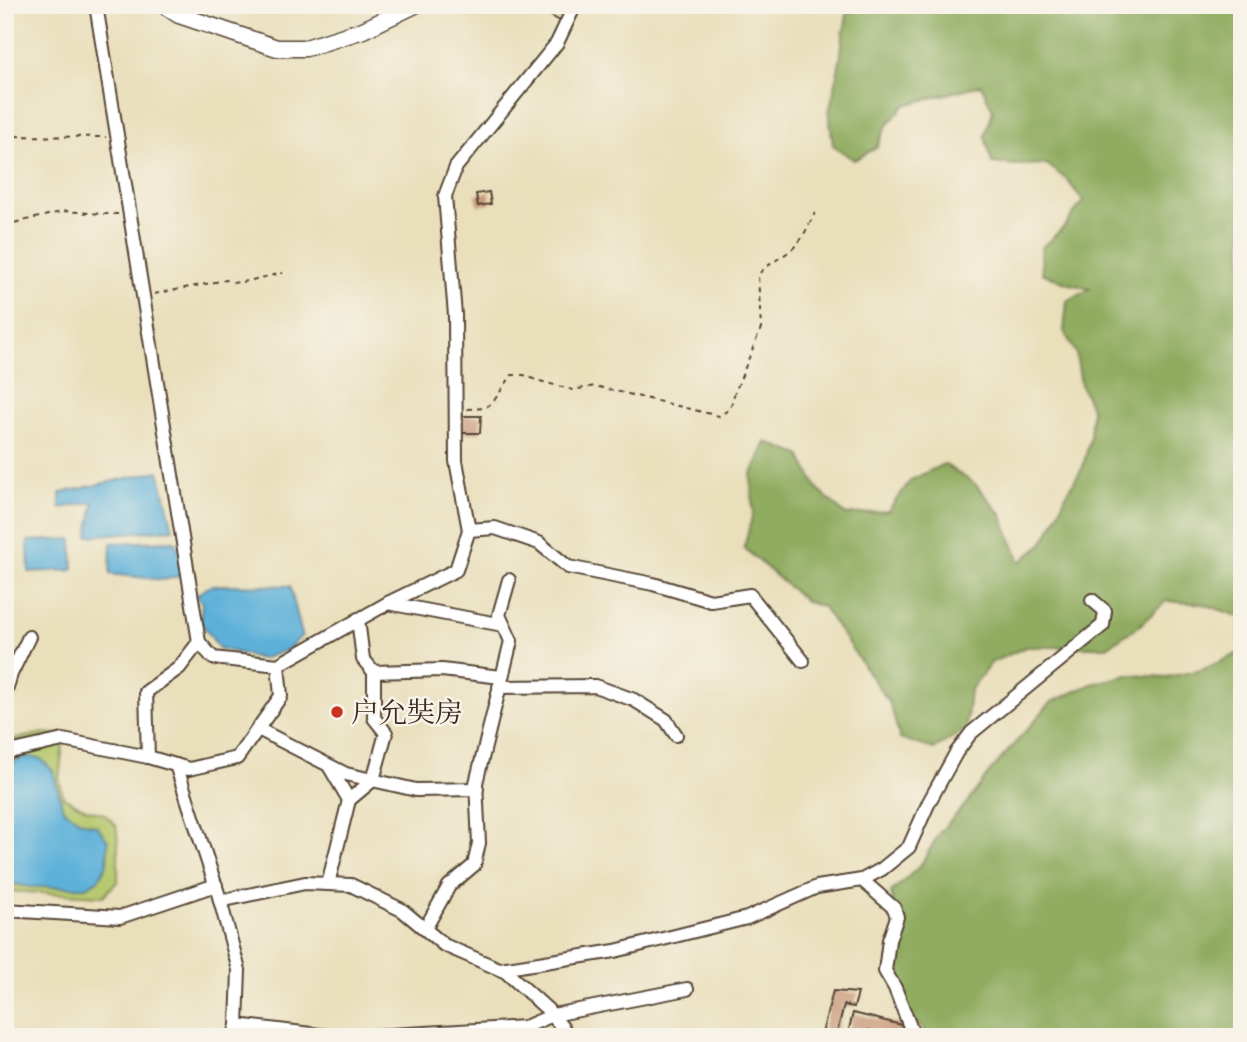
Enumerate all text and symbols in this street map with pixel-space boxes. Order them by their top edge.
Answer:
place label: 户允奘房 [351,694,463,730]
marker: 户允奘房 [329,704,345,720]

